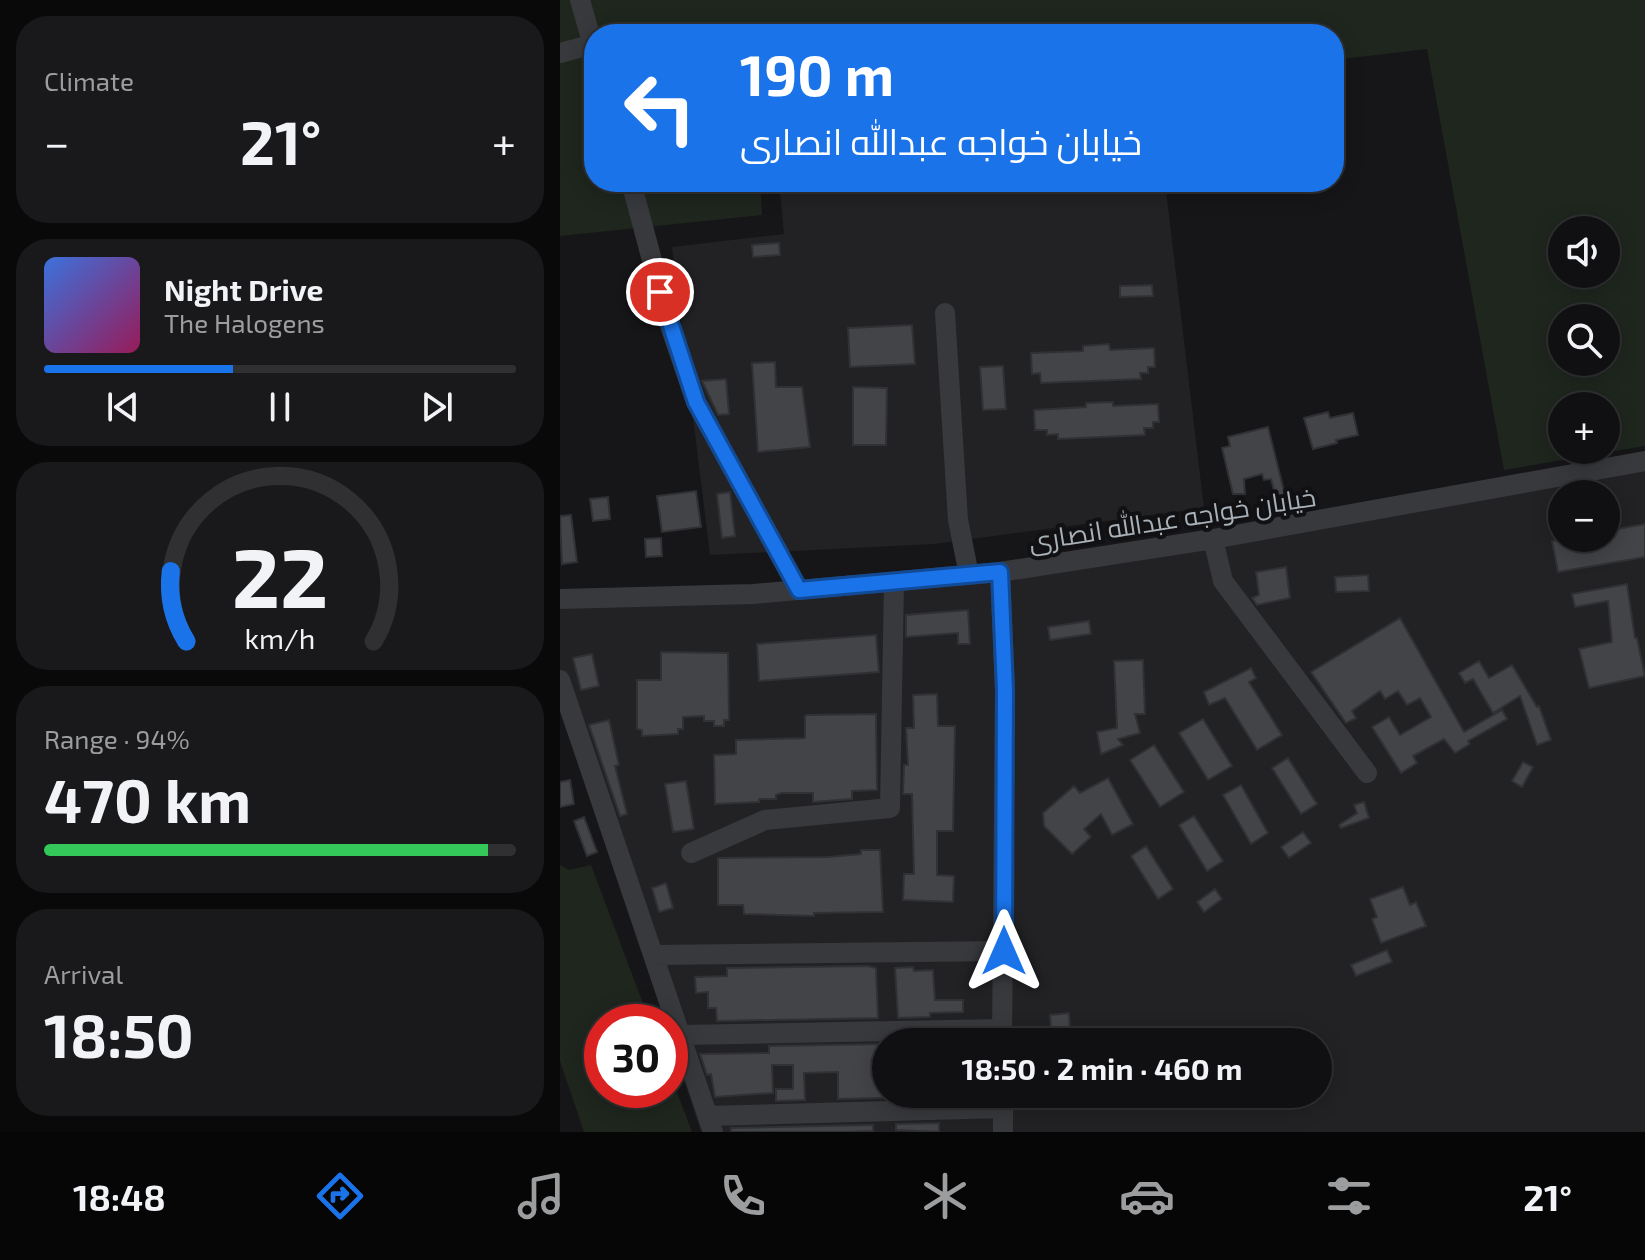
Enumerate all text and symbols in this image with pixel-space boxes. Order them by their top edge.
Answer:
text: 190 m [740,40,894,107]
icon: left [608,56,712,160]
text: Climate [44,65,134,96]
text: 21° [240,105,321,177]
text: − [44,115,70,168]
text: + [492,115,516,168]
text: خیابان خواجه عبدالله انصاری [740,119,1142,162]
map controls [1548,216,1620,552]
button: sound [1548,216,1620,288]
pin [626,258,694,326]
icon: arrive [638,270,682,314]
text: Night Drive [164,271,323,307]
button: search [1548,304,1620,376]
text: The Halogens [164,307,325,338]
icon: previous [101,385,145,429]
icon: pause [258,385,302,429]
icon: next [415,385,459,429]
button: + [1548,392,1620,464]
street label: خیابان خواجه عبدالله انصاری [1026,480,1318,557]
button: − [1548,480,1620,552]
text: 22 [232,525,328,625]
text: km/h [245,620,315,655]
text: Range · 94% [44,723,190,754]
text: 470 km [44,763,251,835]
position arrow [962,909,1046,993]
text: Arrival [44,958,123,989]
text: 18:50 [44,998,194,1070]
speed limit sign: 30 [584,1004,688,1108]
text: 18:50 · 2 min · 460 m [961,1050,1243,1086]
icon: directions [312,1168,368,1224]
icon: music [513,1168,569,1224]
icon: phone [715,1168,771,1224]
icon: climate [917,1168,973,1224]
icon: car [1119,1168,1175,1224]
icon: filters [1321,1168,1377,1224]
text: 18:48 [73,1175,166,1218]
text: 21° [1523,1175,1572,1218]

